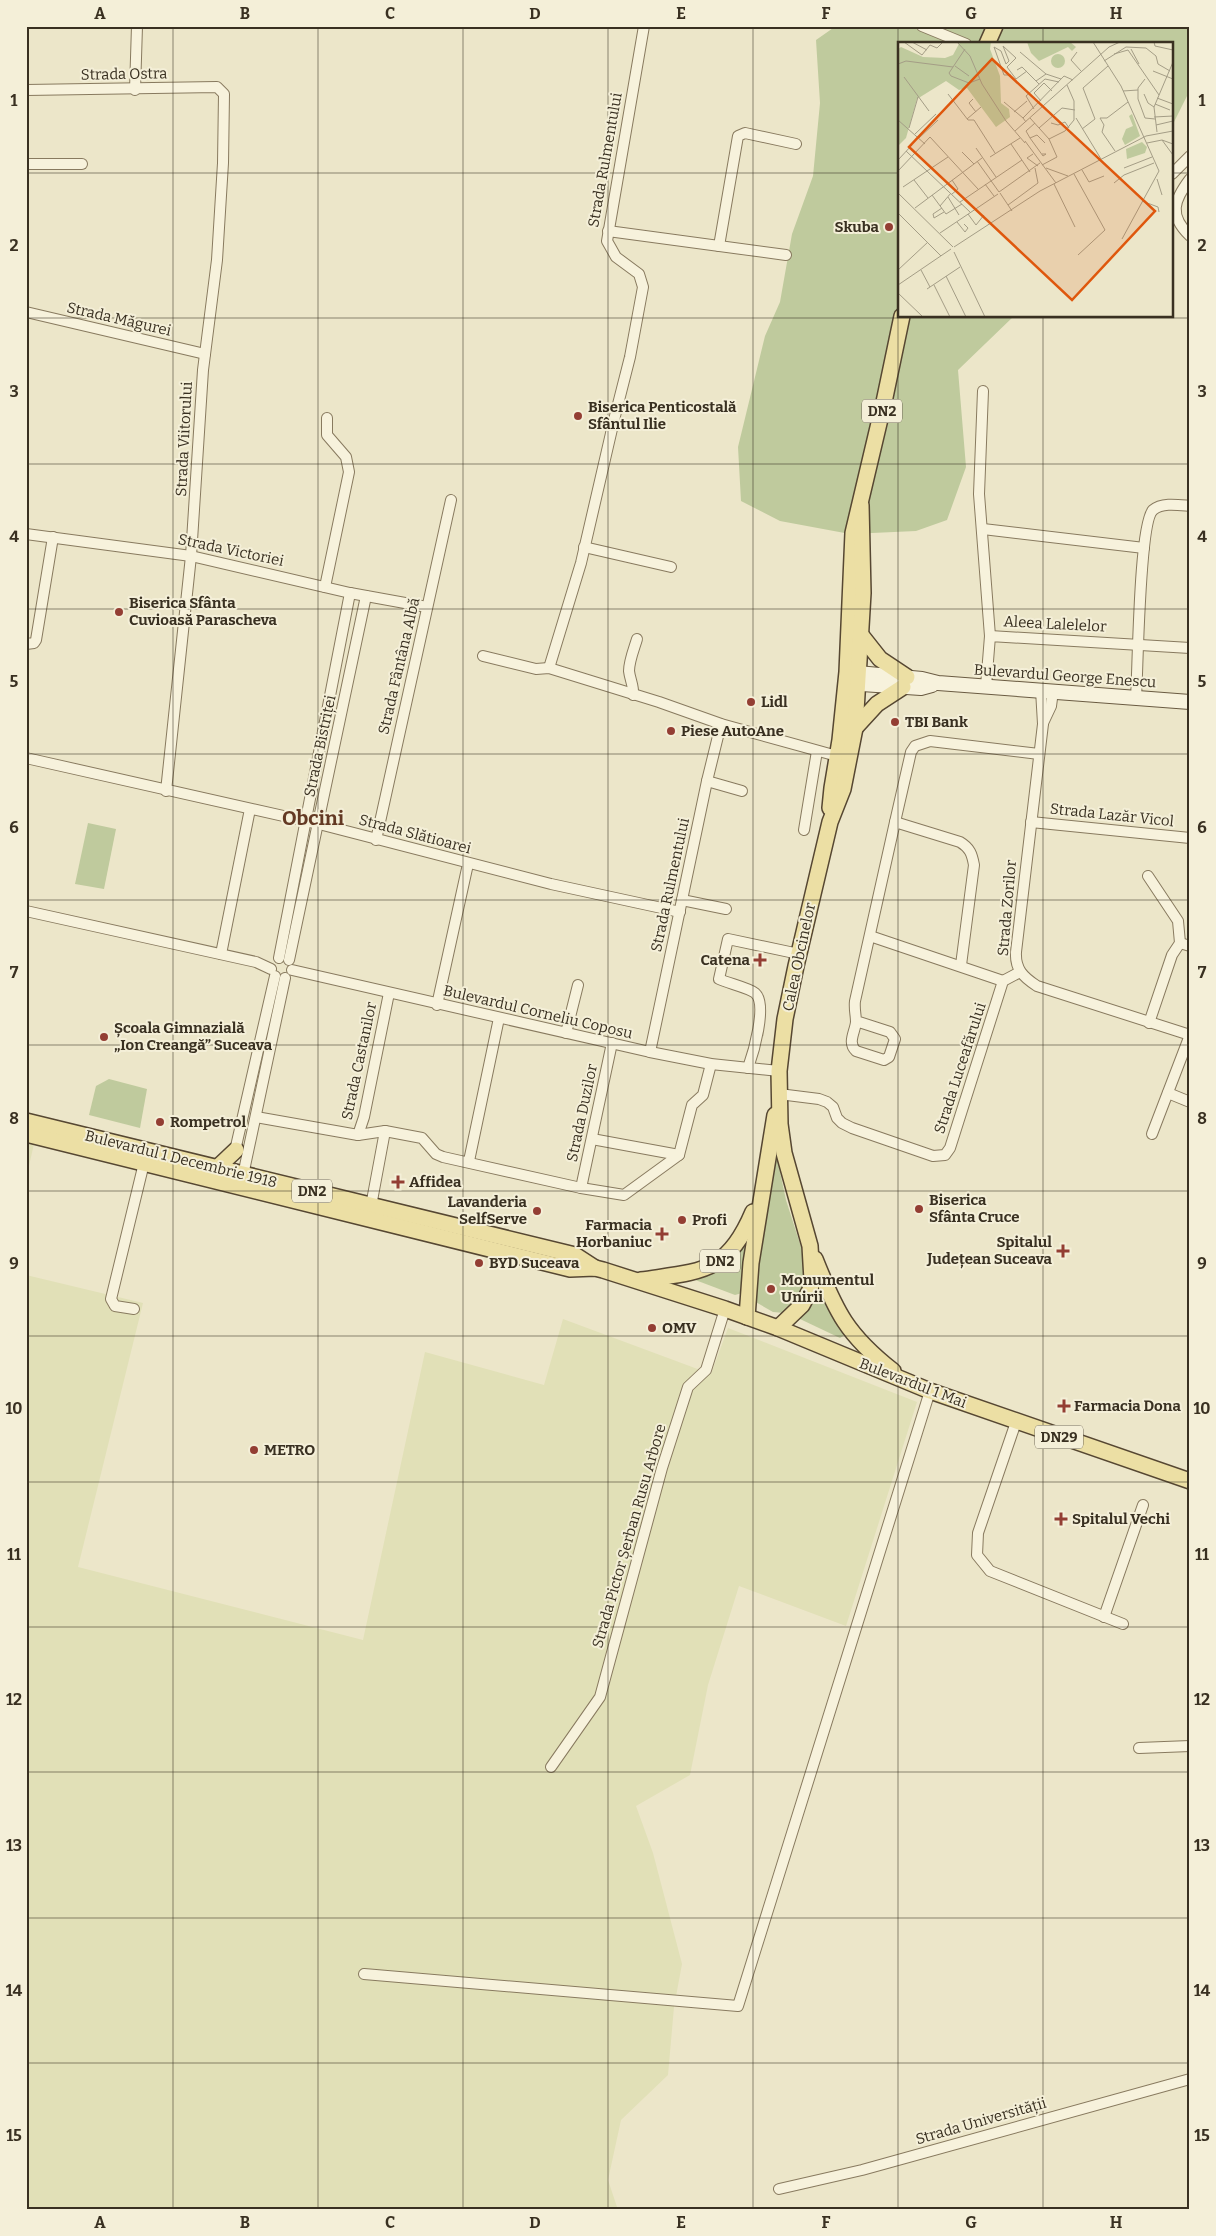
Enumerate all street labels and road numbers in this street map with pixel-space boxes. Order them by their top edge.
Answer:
street label: Strada Ostra [81,64,167,84]
street label: Strada Rulmentului [584,91,626,229]
street label: Strada Măgurei [65,298,173,340]
street label: Strada Viitorului [172,381,196,497]
road number: DN2 [862,400,902,422]
street label: Strada Victoriei [176,530,286,570]
street label: Strada Fântâna Albă [374,596,424,736]
street label: Aleea Lalelelor [1003,612,1107,636]
street label: Bulevardul George Enescu [973,661,1157,691]
street label: Strada Bistriței [300,693,341,799]
street label: Strada Lazăr Vicol [1049,800,1175,830]
street label: Strada Slătioarei [357,810,474,858]
street label: Strada Rulmentului [647,816,693,954]
street label: Strada Zorilor [994,859,1020,957]
street label: Calea Obcinelor [779,901,819,1013]
street label: Bulevardul Corneliu Coposu [442,981,634,1043]
street label: Strada Castanilor [338,1000,380,1122]
street label: Strada Luceafărului [930,1000,990,1136]
street label: Strada Duzilor [563,1062,601,1164]
street label: Bulevardul 1 Decembrie 1918 [83,1126,279,1192]
road number: DN2 [292,1180,332,1202]
road number: DN2 [700,1250,740,1272]
street label: Bulevardul 1 Mai [857,1354,970,1412]
street label: Strada Pictor Șerban Rusu Arbore [588,1422,671,1650]
road number: DN29 [1035,1425,1083,1448]
street label: Strada Universității [914,2094,1049,2149]

